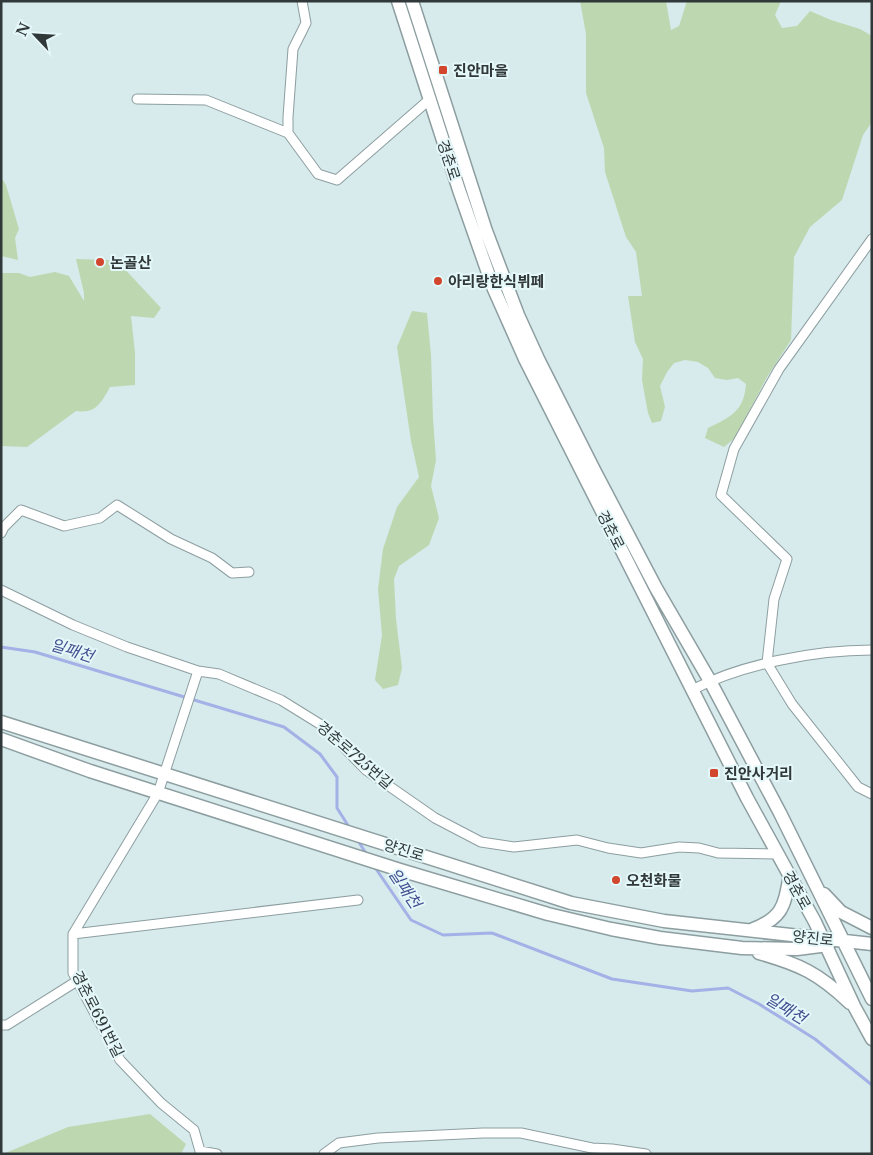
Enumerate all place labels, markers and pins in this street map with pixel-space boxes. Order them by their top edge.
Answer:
place label: 진안마을 [453,61,508,80]
marker: 진안마을 [437,64,449,76]
place label: 논골산 [110,253,152,272]
marker: 논골산 [94,256,106,268]
place label: 아리랑한식뷔페 [448,272,545,291]
marker: 아리랑한식뷔페 [432,275,444,287]
place label: 진안사거리 [724,764,793,783]
marker: 진안사거리 [708,767,720,779]
place label: 오천화물 [626,871,681,890]
marker: 오천화물 [610,874,622,886]

